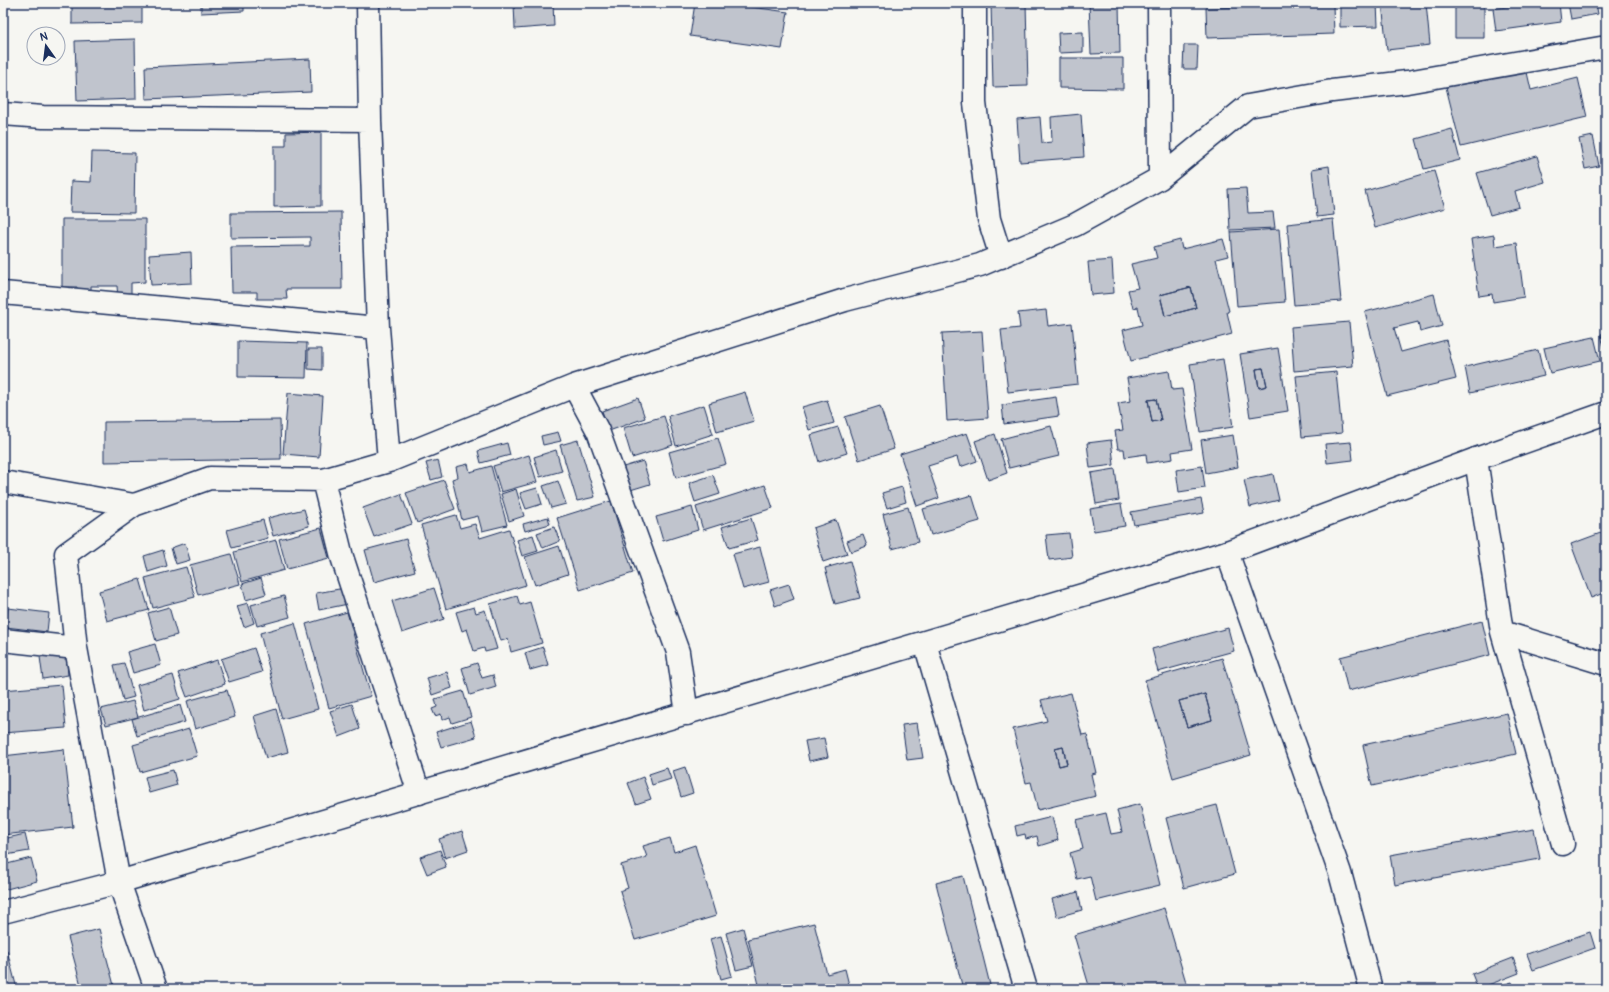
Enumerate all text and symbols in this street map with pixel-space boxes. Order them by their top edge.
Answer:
north arrow [26,26,66,66]
text: N [39,29,49,44]

